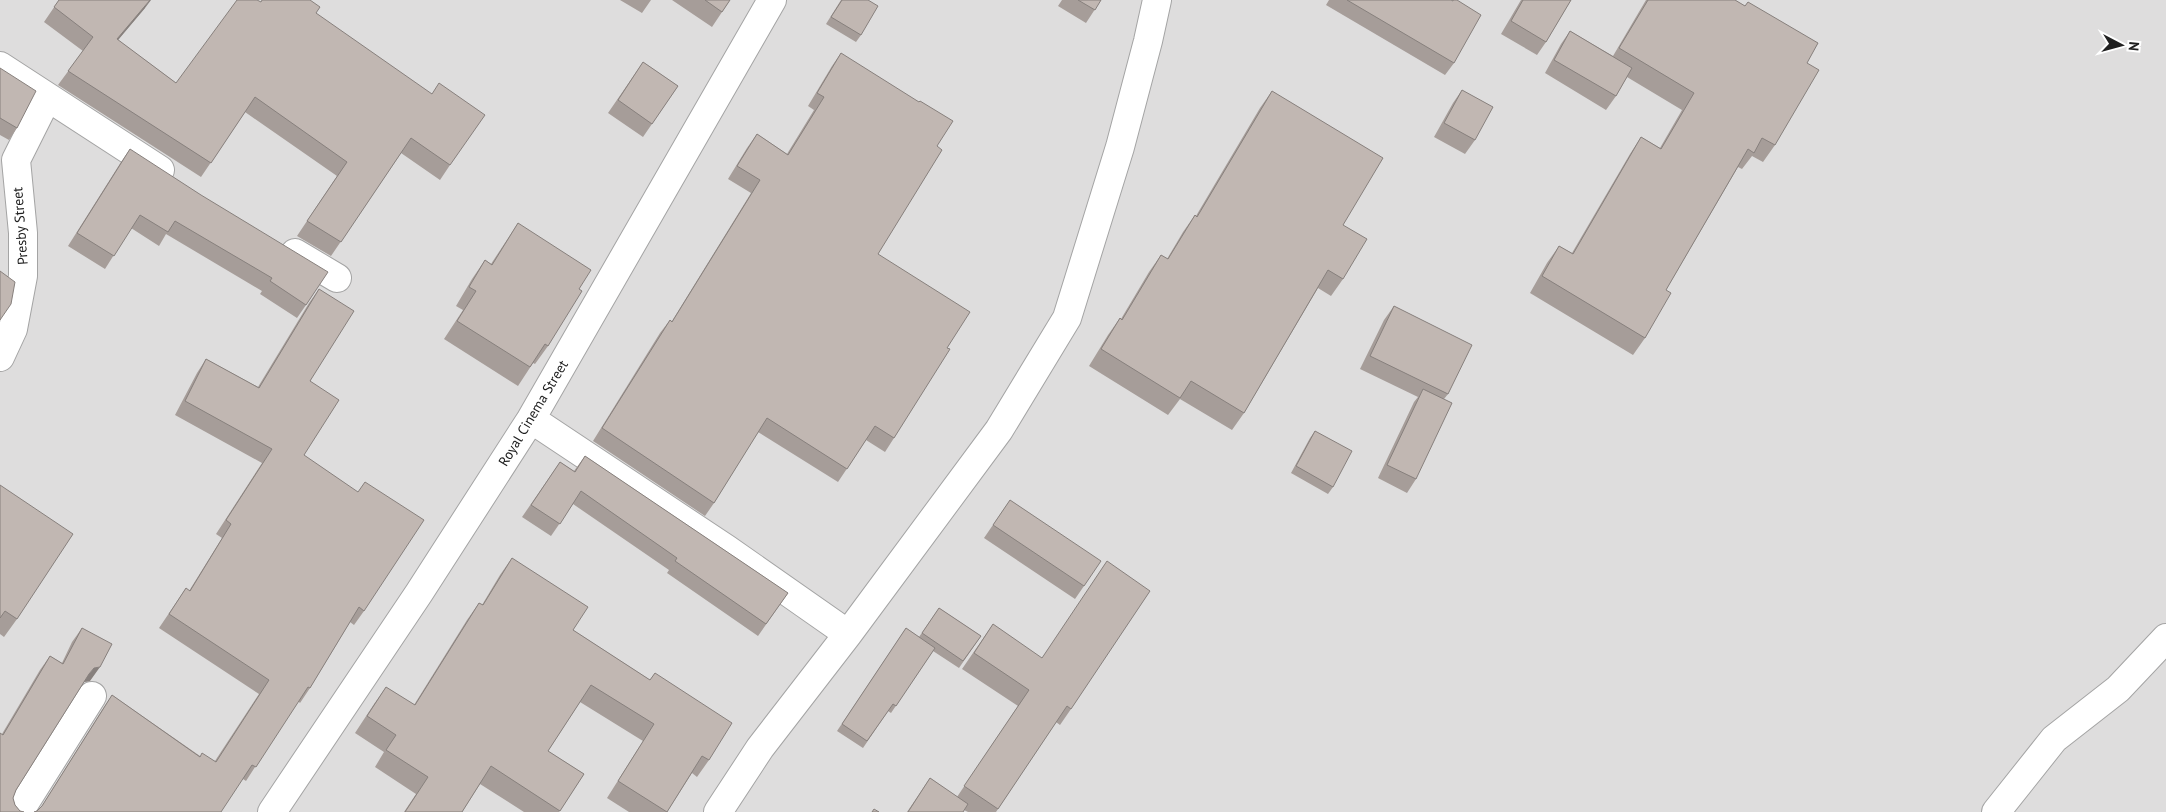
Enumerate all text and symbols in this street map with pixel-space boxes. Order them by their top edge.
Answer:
north arrow [2096,20,2146,70]
text: N [2124,41,2143,52]
street label: Presby Street [8,186,32,266]
street label: Royal Cinema Street [494,356,572,469]

